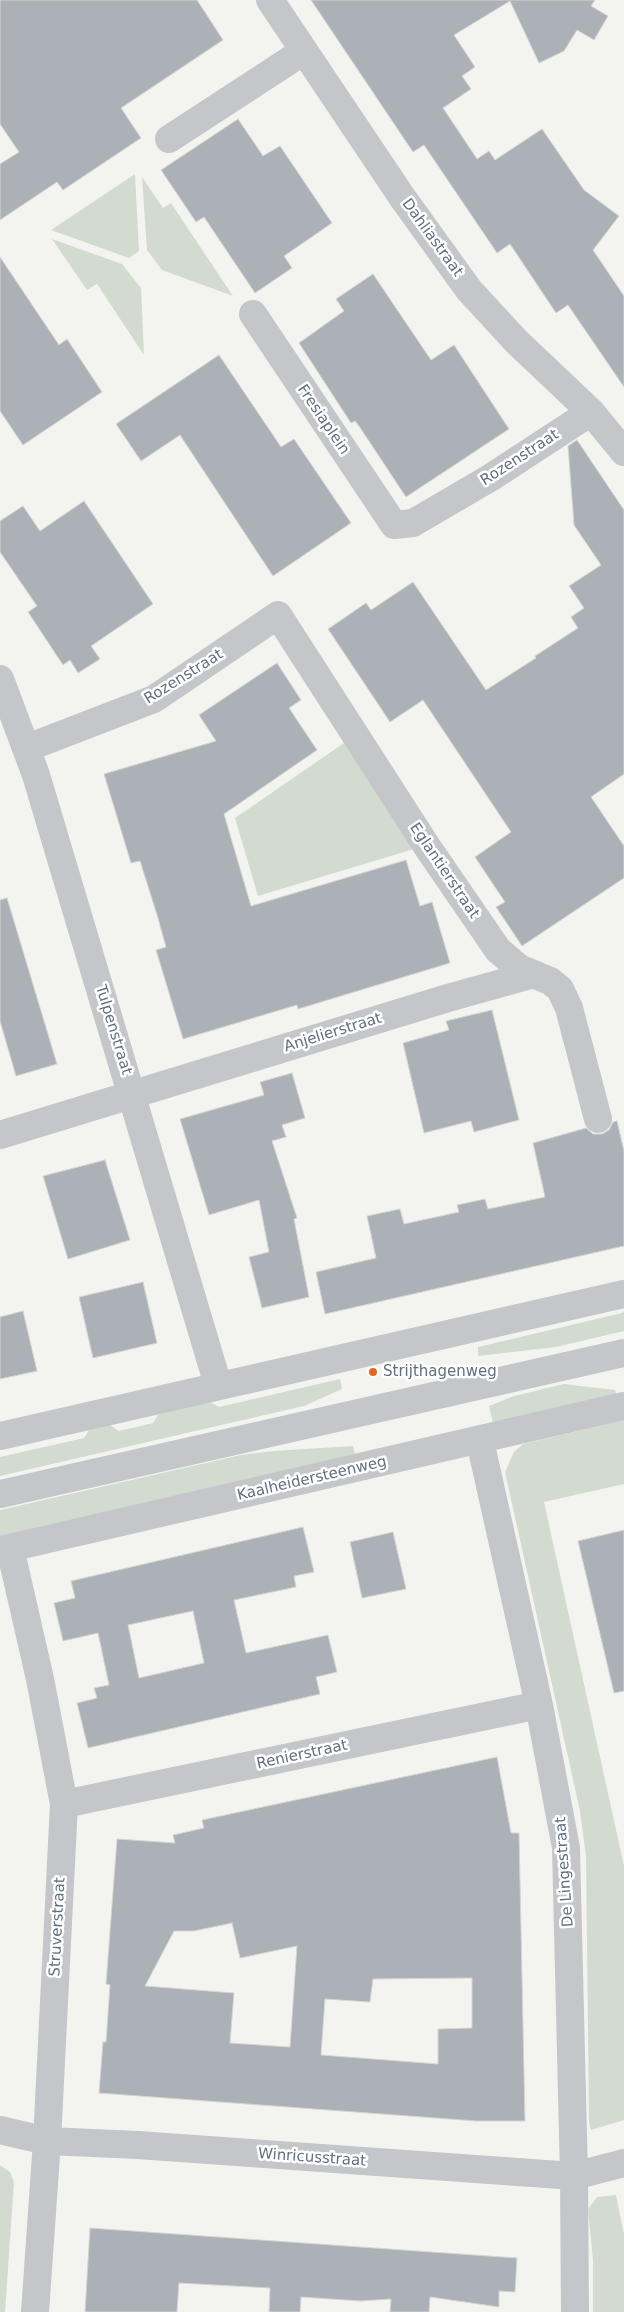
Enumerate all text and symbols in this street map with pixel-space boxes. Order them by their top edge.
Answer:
street label: Dahliastraat [398,196,466,280]
street label: Fresiaplein [293,382,353,458]
street label: Rozenstraat [477,426,563,490]
street label: Rozenstraat [141,646,227,708]
street label: Eglantierstraat [405,820,483,922]
street label: Tulpenstraat [91,983,135,1077]
street label: Anjelierstraat [282,1010,384,1056]
place label: Strijthagenweg [383,1363,497,1381]
marker: Strijthagenweg [367,1366,379,1378]
street label: Kaalheidersteenweg [236,1453,388,1505]
street label: Renierstraat [255,1737,349,1773]
street label: De Lingestraat [552,1816,578,1928]
street label: Struverstraat [46,1877,70,1977]
street label: Winricusstraat [257,2145,367,2171]

